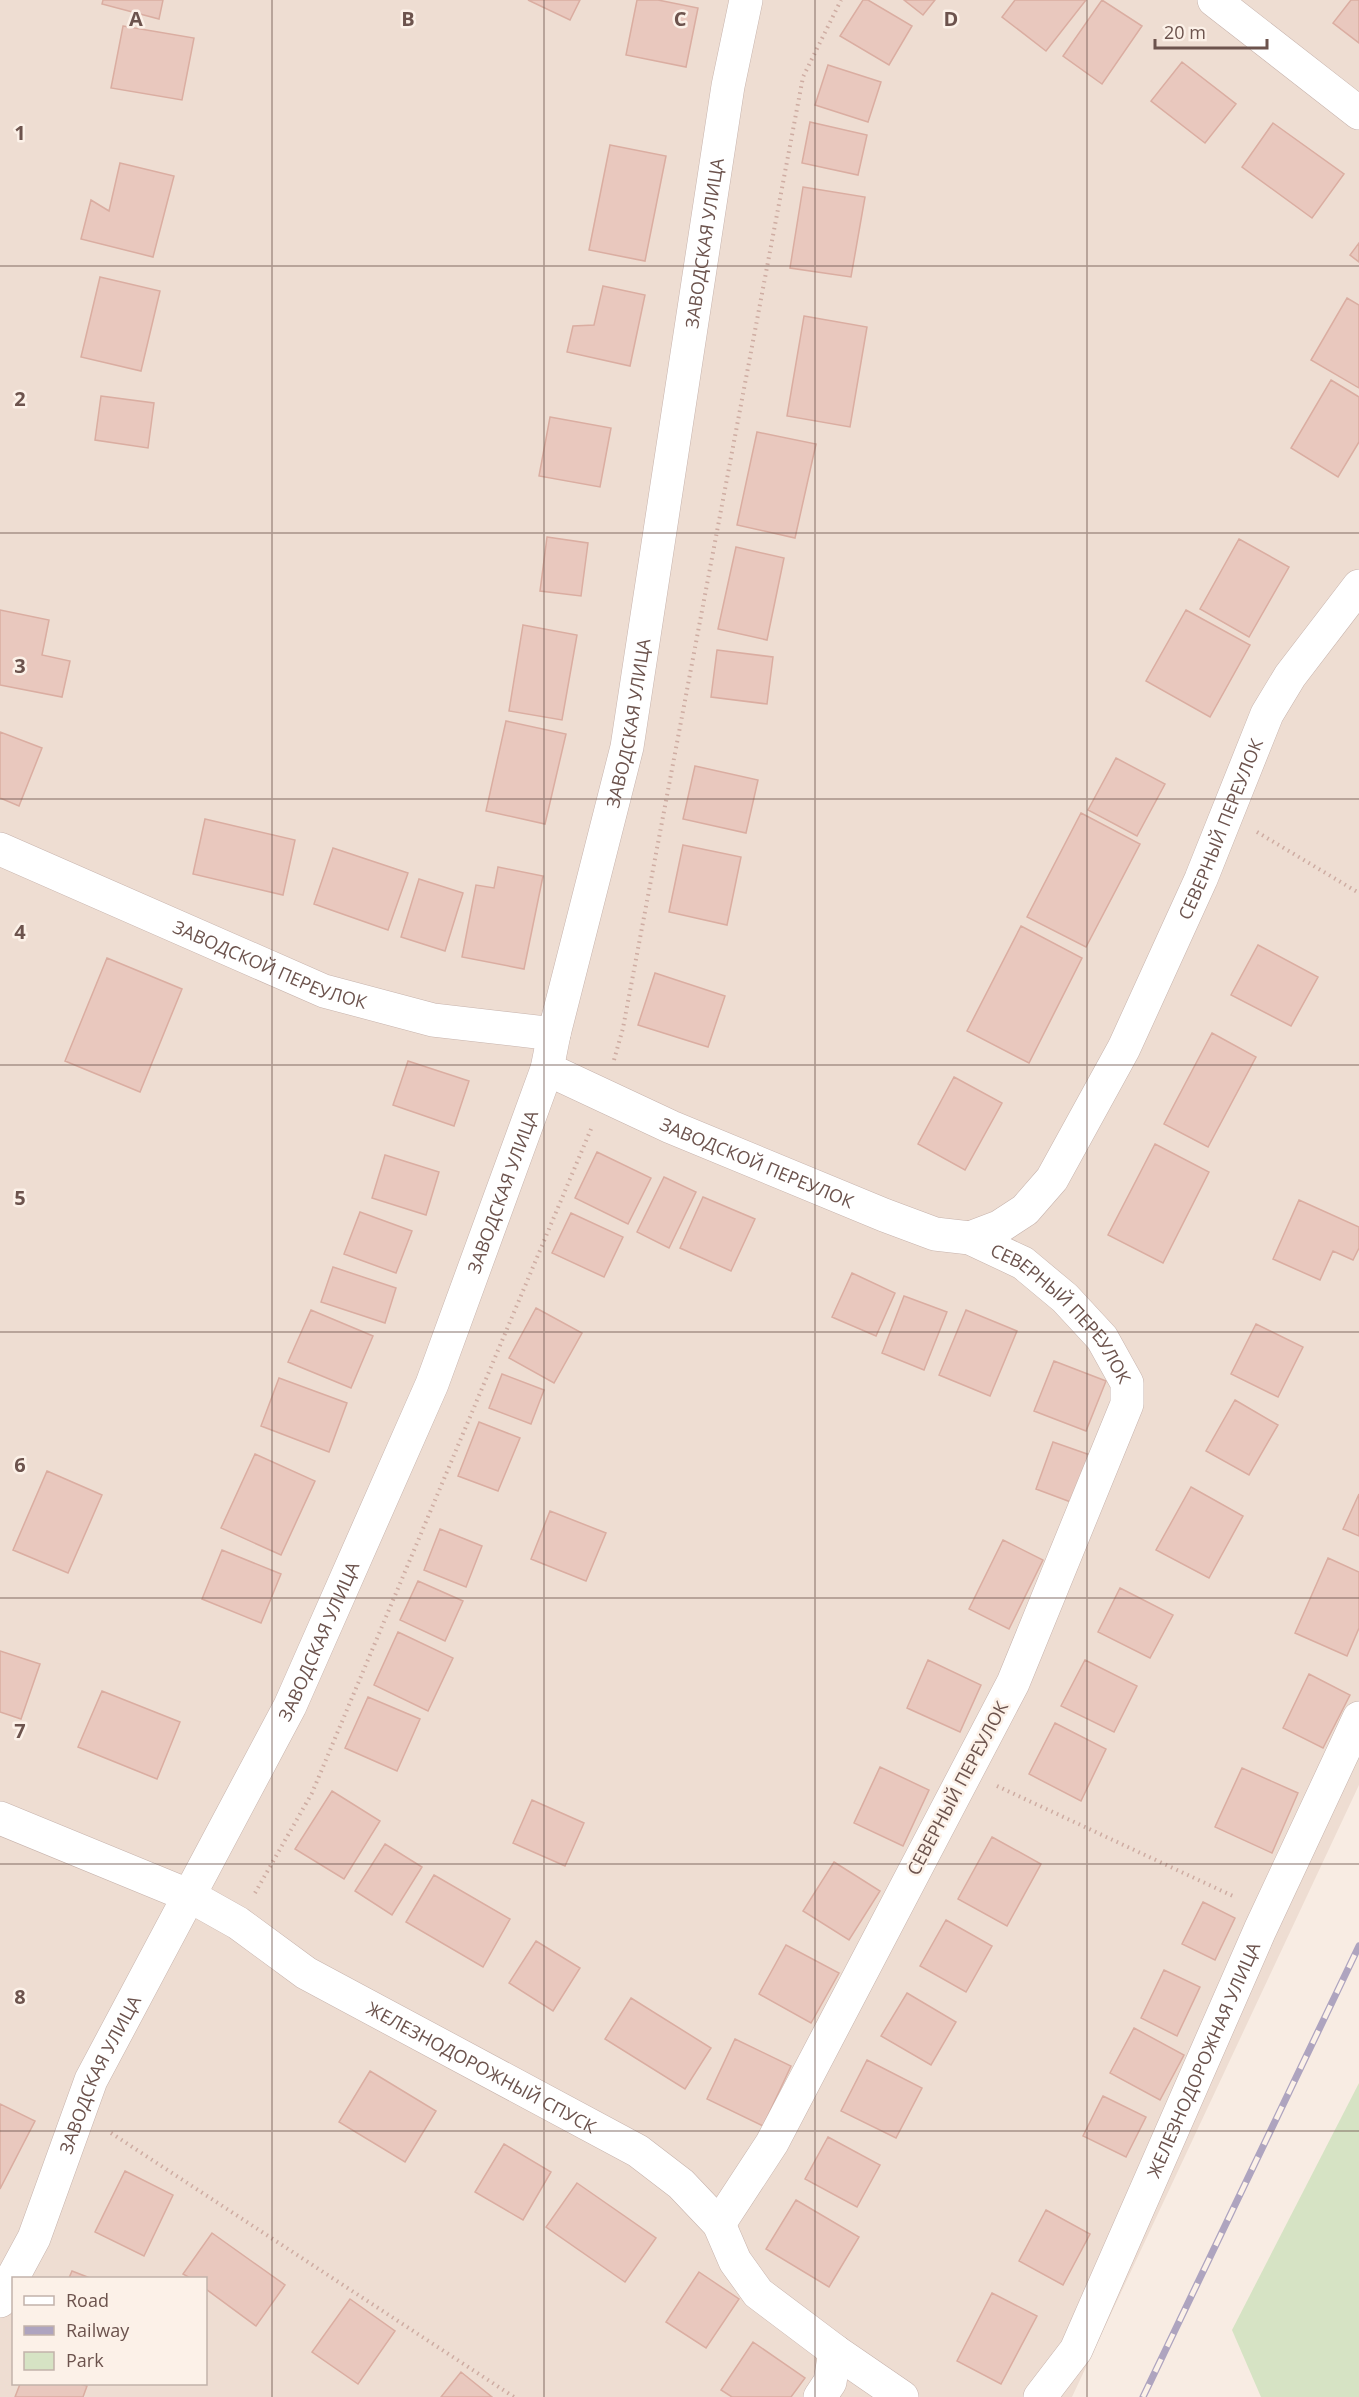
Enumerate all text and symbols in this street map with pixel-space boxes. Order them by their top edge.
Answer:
text: A [129,5,143,32]
text: B [401,5,415,32]
text: C [674,5,687,32]
text: D [944,5,958,32]
scale bar [1155,12,1268,50]
text: 20 m [1164,20,1206,44]
text: 1 [14,119,26,146]
street label: ЗАВОДСКАЯ УЛИЦА [679,156,729,330]
text: 2 [14,385,26,412]
street label: ЗАВОДСКАЯ УЛИЦА [600,636,656,810]
text: 3 [14,652,26,679]
street label: СЕВЕРНЫЙ ПЕРЕУЛОК [1172,735,1268,923]
street label: ЗАВОДСКОЙ ПЕРЕУЛОК [170,914,370,1014]
text: 4 [14,918,26,945]
street label: ЗАВОДСКАЯ УЛИЦА [462,1106,543,1276]
street label: ЗАВОДСКОЙ ПЕРЕУЛОК [656,1112,857,1213]
text: 5 [14,1184,26,1211]
street label: СЕВЕРНЫЙ ПЕРЕУЛОК [987,1237,1137,1388]
text: 6 [14,1451,26,1478]
street label: ЗАВОДСКАЯ УЛИЦА [272,1557,364,1725]
street label: СЕВЕРНЫЙ ПЕРЕУЛОК [901,1697,1013,1879]
text: 7 [14,1717,26,1744]
street label: ЖЕЛЕЗНОДОРОЖНАЯ УЛИЦА [1141,1938,1265,2181]
text: 8 [14,1983,26,2010]
street label: ЗАВОДСКАЯ УЛИЦА [53,1991,146,2157]
street label: ЖЕЛЕЗНОДОРОЖНЫЙ СПУСК [363,1996,600,2138]
legend [12,2277,207,2385]
text: Road [66,2288,109,2312]
text: Railway [66,2318,130,2342]
text: Park [66,2348,104,2372]

